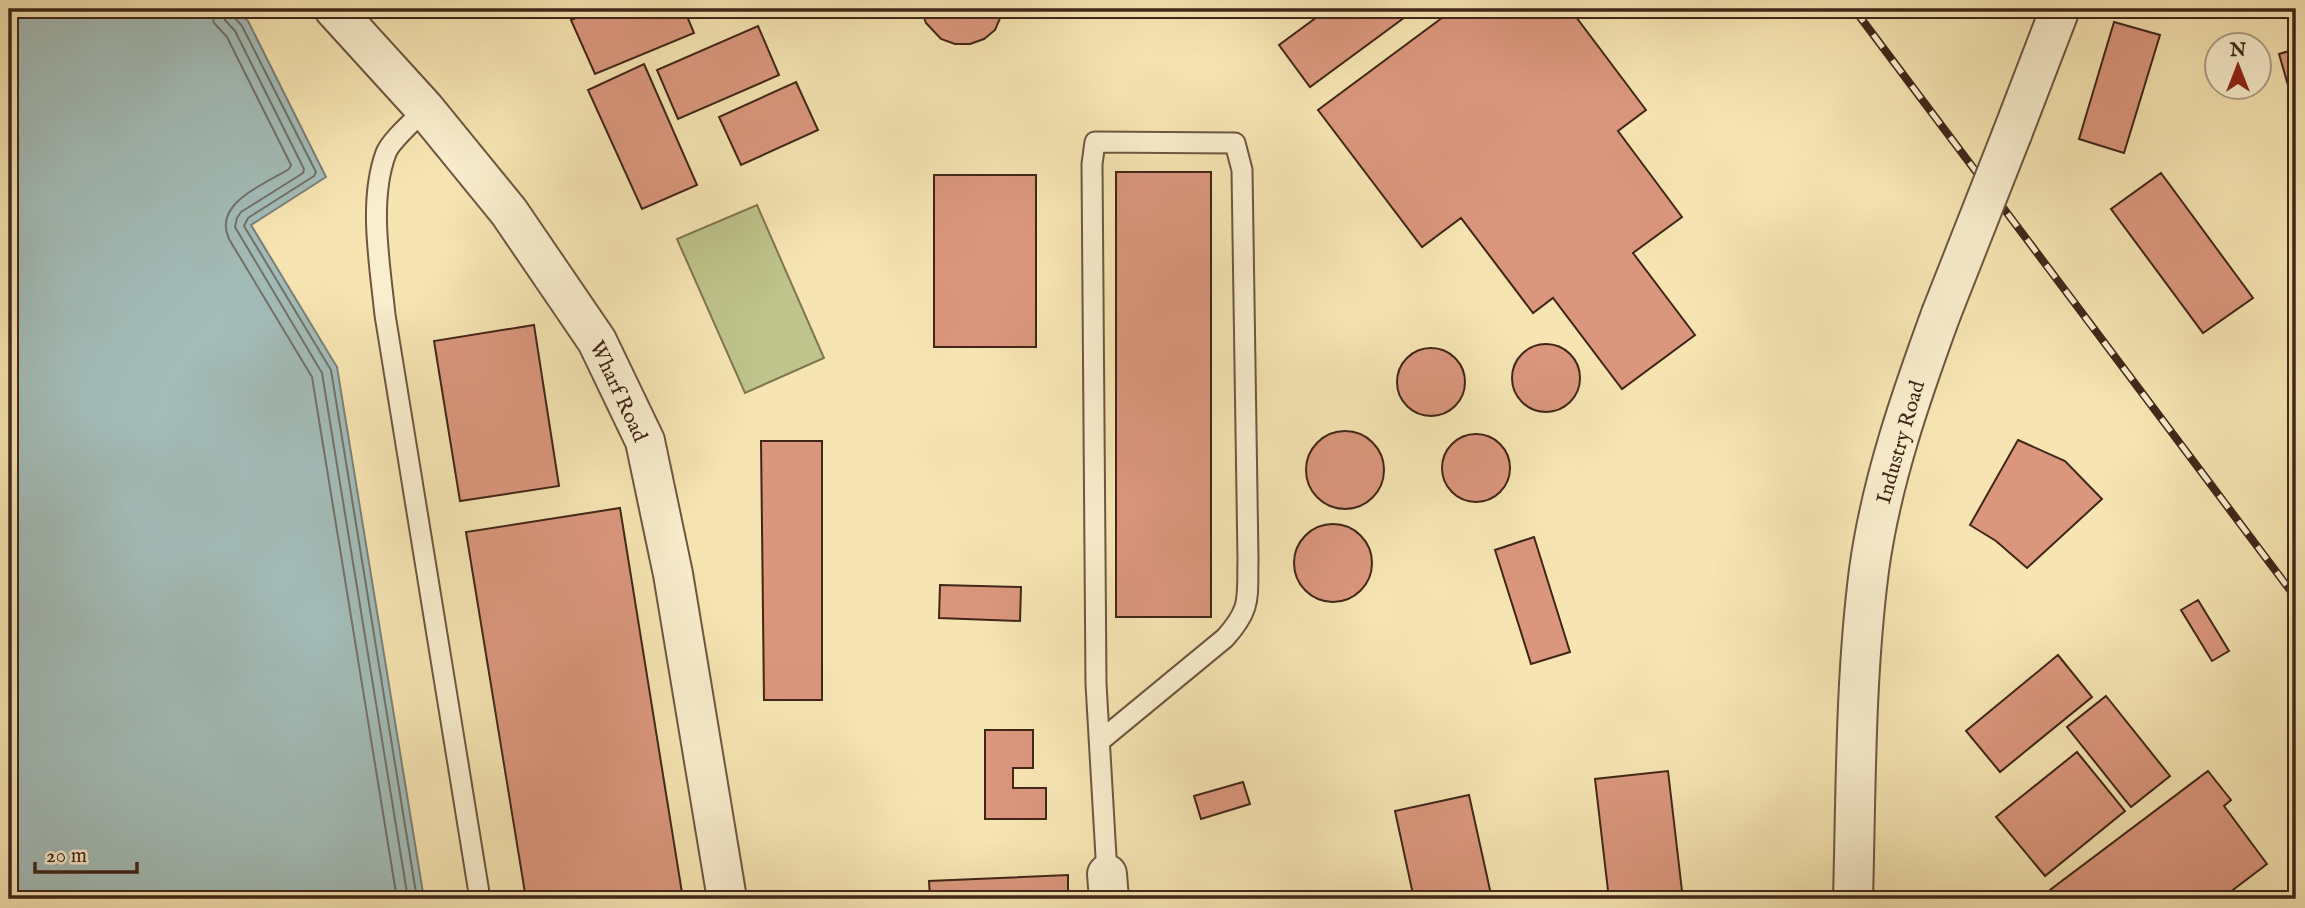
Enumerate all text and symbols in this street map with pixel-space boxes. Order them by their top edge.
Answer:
north arrow [2204,32,2274,102]
text: N [2229,39,2247,63]
street label: Wharf Road [582,337,653,447]
street label: Industry Road [1871,377,1932,507]
scale bar [35,831,136,875]
text: 20 m [46,843,87,870]

